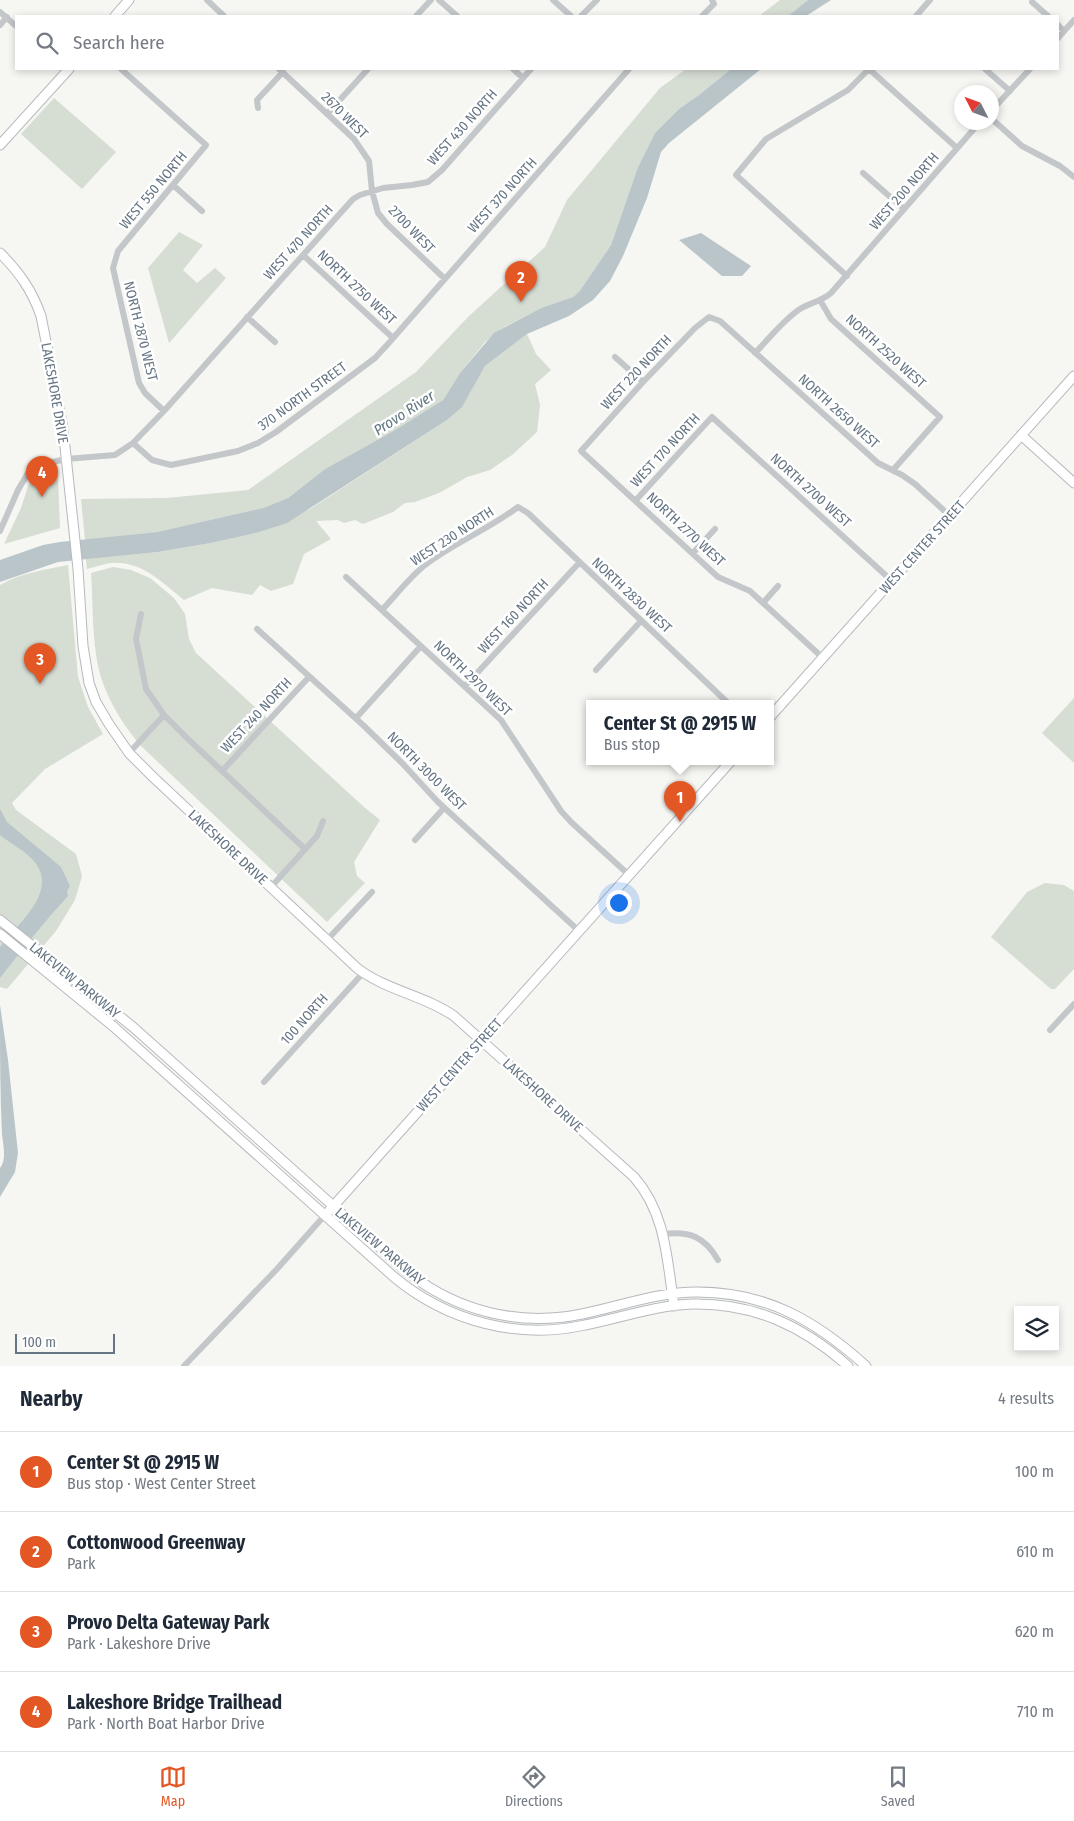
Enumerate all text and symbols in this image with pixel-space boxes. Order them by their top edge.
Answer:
search box [15,15,1059,70]
icon: search [33,29,61,57]
text: Search here [73,31,165,54]
north arrow [954,85,999,130]
street label: WEST 430 NORTH [424,86,501,169]
street label: 2670 WEST [318,88,372,143]
street label: WEST 550 NORTH [116,148,191,233]
street label: WEST 200 NORTH [866,149,943,234]
street label: WEST 370 NORTH [464,154,541,236]
street label: WEST 470 NORTH [260,201,337,284]
street label: 2700 WEST [385,202,439,257]
street label: NORTH 2750 WEST [314,247,400,329]
pin: 2 [505,261,537,302]
street label: NORTH 2870 WEST [120,280,161,383]
street label: NORTH 2520 WEST [842,311,930,392]
street label: WEST 220 NORTH [597,331,675,413]
street label: LAKESHORE DRIVE [37,341,72,445]
street label: 370 NORTH STREET [255,358,350,434]
street label: NORTH 2650 WEST [795,371,883,452]
water label: Provo River [370,386,438,439]
street label: WEST 170 NORTH [627,410,704,491]
street label: NORTH 2700 WEST [767,450,855,531]
pin: 4 [26,456,58,497]
street label: NORTH 2770 WEST [643,489,729,570]
street label: WEST CENTER STREET [876,497,969,598]
street label: WEST 230 NORTH [407,503,497,570]
street label: NORTH 2830 WEST [588,554,675,637]
street label: WEST 160 NORTH [474,575,552,657]
street label: NORTH 2970 WEST [430,637,516,720]
pin: 3 [24,643,56,684]
street label: WEST 240 NORTH [217,674,295,756]
popup [586,700,774,765]
text: Center St @ 2915 W [604,712,756,735]
street label: NORTH 3000 WEST [384,728,470,815]
text: Bus stop [604,735,660,754]
pin: 1 [664,781,696,822]
street label: LAKESHORE DRIVE [184,806,271,889]
your location [606,890,632,916]
street label: LAKEVIEW PARKWAY [26,939,123,1022]
street label: 100 NORTH [277,990,332,1048]
street label: WEST CENTER STREET [413,1015,506,1116]
street label: LAKESHORE DRIVE [499,1055,587,1136]
street label: LAKEVIEW PARKWAY [331,1204,428,1289]
map controls [1014,1306,1059,1351]
button: layers [1014,1306,1059,1351]
scale bar [15,1331,115,1354]
text: 100 m [22,1334,56,1351]
text: Nearby [20,1386,82,1412]
text: 4 results [998,1389,1054,1408]
text: Center St @ 2915 W [67,1451,219,1474]
text: 1 [33,1462,39,1481]
text: 100 m [1015,1462,1054,1481]
text: Bus stop · West Center Street [67,1474,256,1493]
text: Cottonwood Greenway [67,1531,245,1554]
text: 2 [32,1542,40,1561]
text: 610 m [1016,1542,1054,1561]
text: Park [67,1554,95,1573]
text: Provo Delta Gateway Park [67,1611,269,1634]
text: 3 [32,1622,40,1641]
text: 620 m [1015,1622,1054,1641]
text: Park · Lakeshore Drive [67,1634,211,1653]
text: Lakeshore Bridge Trailhead [67,1691,282,1714]
text: 4 [32,1702,40,1721]
text: 710 m [1017,1702,1054,1721]
text: Park · North Boat Harbor Drive [67,1714,265,1733]
tab: Map [159,1763,187,1810]
tab: Directions [505,1763,563,1810]
tab: Saved [881,1763,915,1810]

